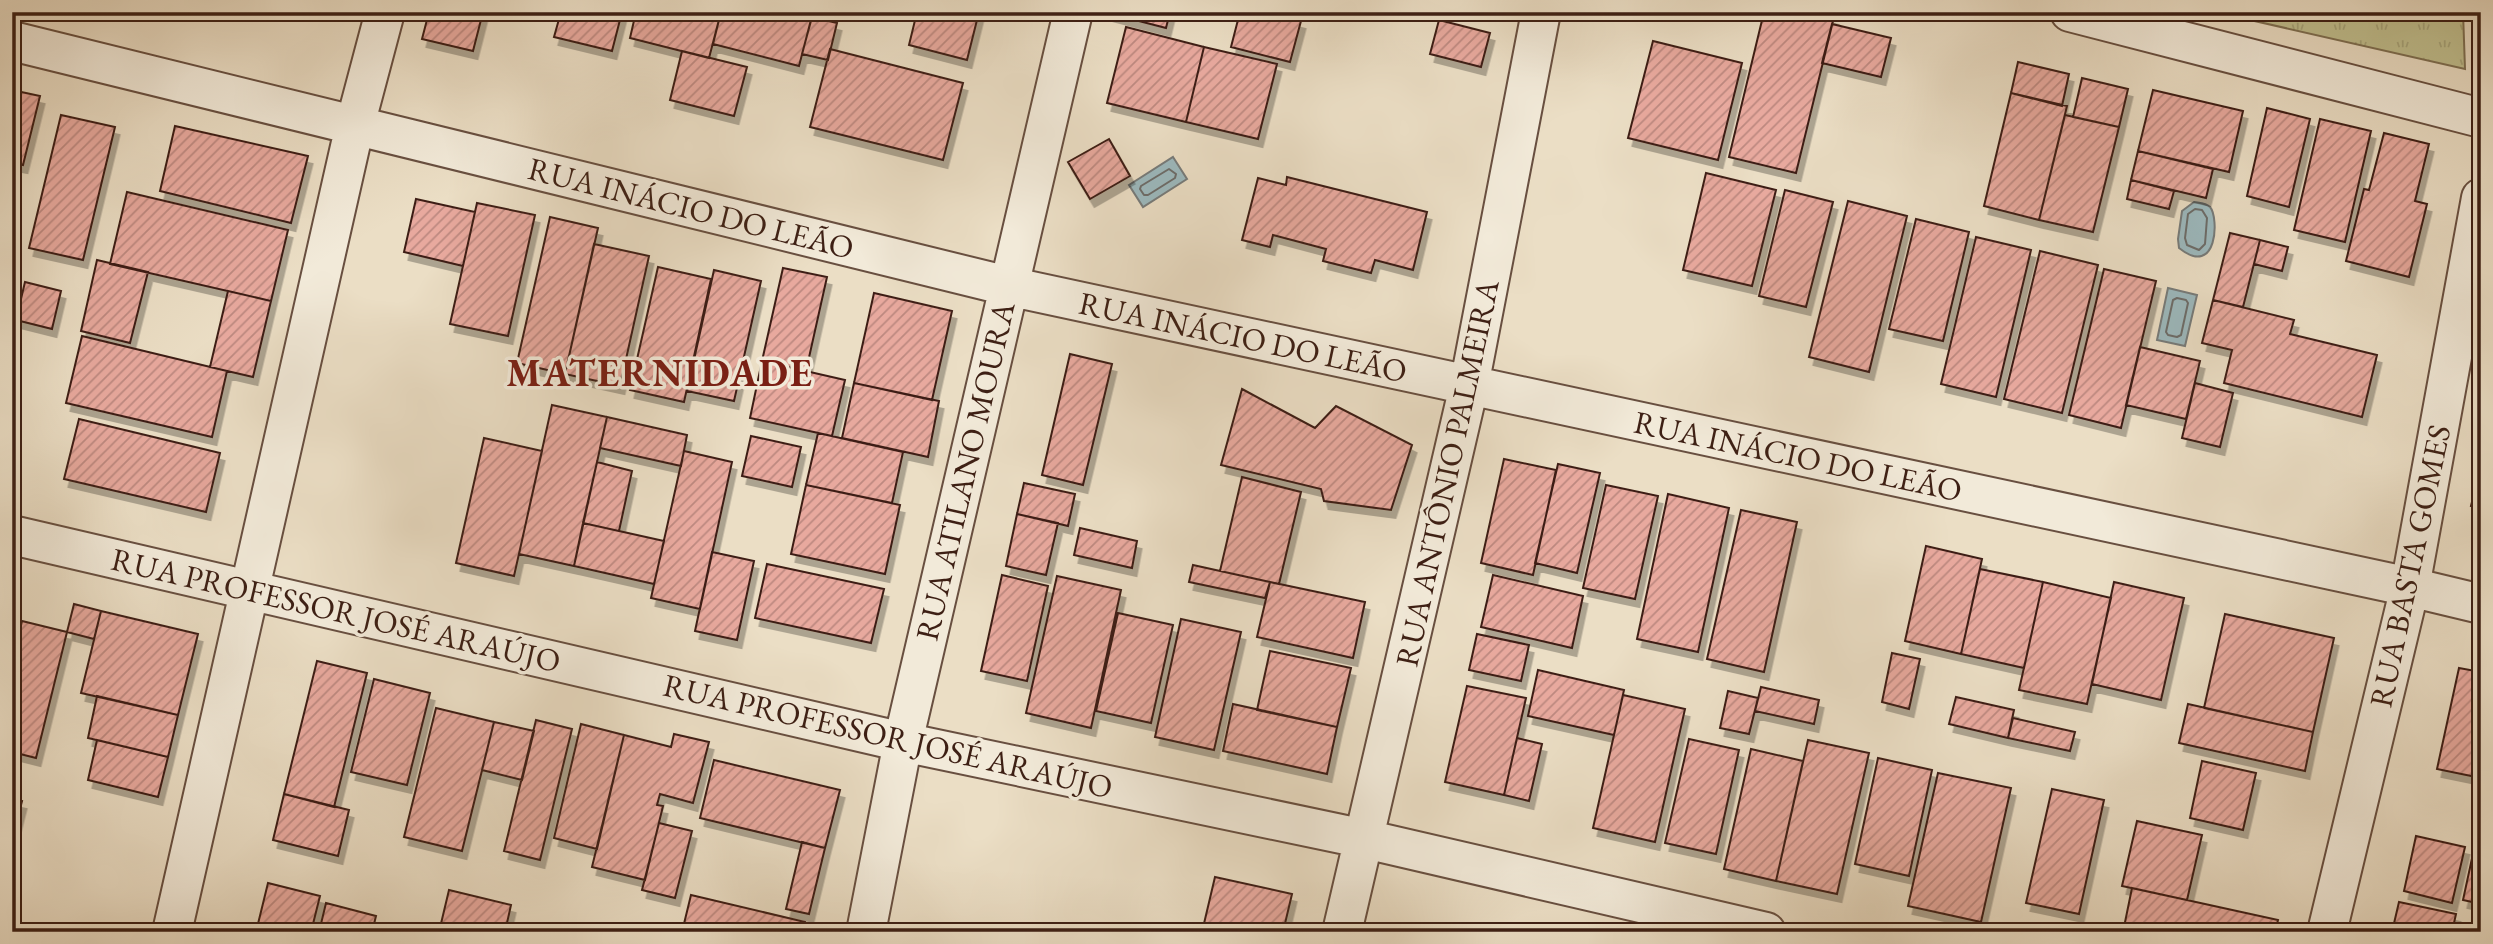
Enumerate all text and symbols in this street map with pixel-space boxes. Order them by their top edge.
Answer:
street label: RUA INÁCIO DO LEÃO [524,147,858,269]
street label: RUA ANTÔNIO PALMEIRA [1385,275,1509,670]
street label: RUA INÁCIO DO LEÃO [1075,282,1411,392]
street label: RUA ATILANO MOURA [906,297,1025,645]
district label: MATERNIDADE [506,348,814,397]
street label: RUA INÁCIO DO LEÃO [1630,401,1966,511]
street label: RUA BASTA GOMES [2360,421,2460,711]
street label: RUA PROFESSOR JOSÉ ARAÚJO [107,538,565,682]
street label: RUA PROFESSOR JOSÉ ARAÚJO [659,664,1117,808]

